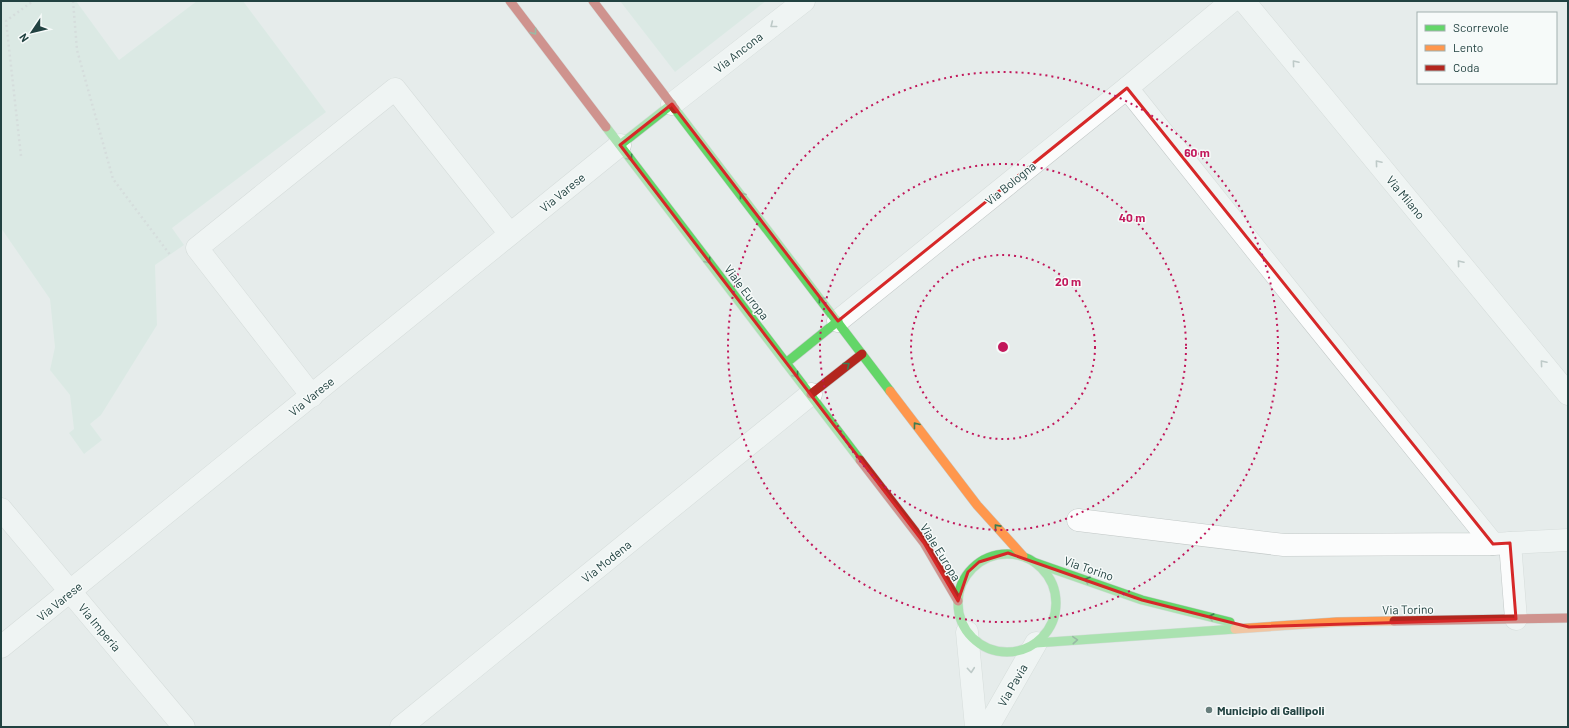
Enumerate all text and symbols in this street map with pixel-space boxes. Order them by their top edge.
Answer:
north arrow [12,12,52,52]
legend [1417,12,1557,84]
one-way arrow [770,20,777,27]
text: Scorrevole [1453,20,1509,34]
one-way arrow [529,27,536,34]
street label: Via Ancona [711,29,765,75]
text: N [16,31,31,45]
text: Lento [1453,40,1483,54]
one-way arrow [1293,60,1300,67]
text: Coda [1453,60,1480,74]
text: 60 m [1184,145,1210,159]
one-way arrow [625,153,632,160]
street label: Via Bologna [982,158,1038,208]
one-way arrow [1375,160,1382,167]
street label: Via Varese [537,170,587,214]
street label: Via Milano [1384,173,1428,221]
one-way arrow [740,193,747,200]
text: 40 m [1119,210,1145,224]
one-way arrow [704,257,711,264]
one-way arrow [1458,261,1465,268]
street label: Viale Europa [722,262,772,322]
text: 20 m [1055,274,1081,288]
one-way arrow [818,296,825,303]
centre of rings [996,340,1010,354]
one-way arrow [1541,361,1548,368]
one-way arrow [843,363,850,370]
one-way arrow [791,371,798,378]
street label: Via Varese [286,374,336,418]
one-way arrow [913,423,920,430]
street label: Viale Europa [918,521,964,583]
one-way arrow [994,524,1001,531]
street label: Via Modena [579,537,633,585]
street label: Via Torino [1062,553,1116,583]
one-way arrow [1083,577,1090,585]
street label: Via Varese [34,579,84,623]
street label: Via Imperia [76,600,124,654]
street label: Via Torino [1382,602,1434,616]
one-way arrow [1208,614,1214,622]
one-way arrow [1072,635,1078,644]
street label: Via Pavia [994,661,1030,709]
one-way arrow [966,667,975,673]
place label: Municipio di Gallipoli [1217,703,1324,717]
marker: Municipio di Gallipoli [1204,705,1214,715]

